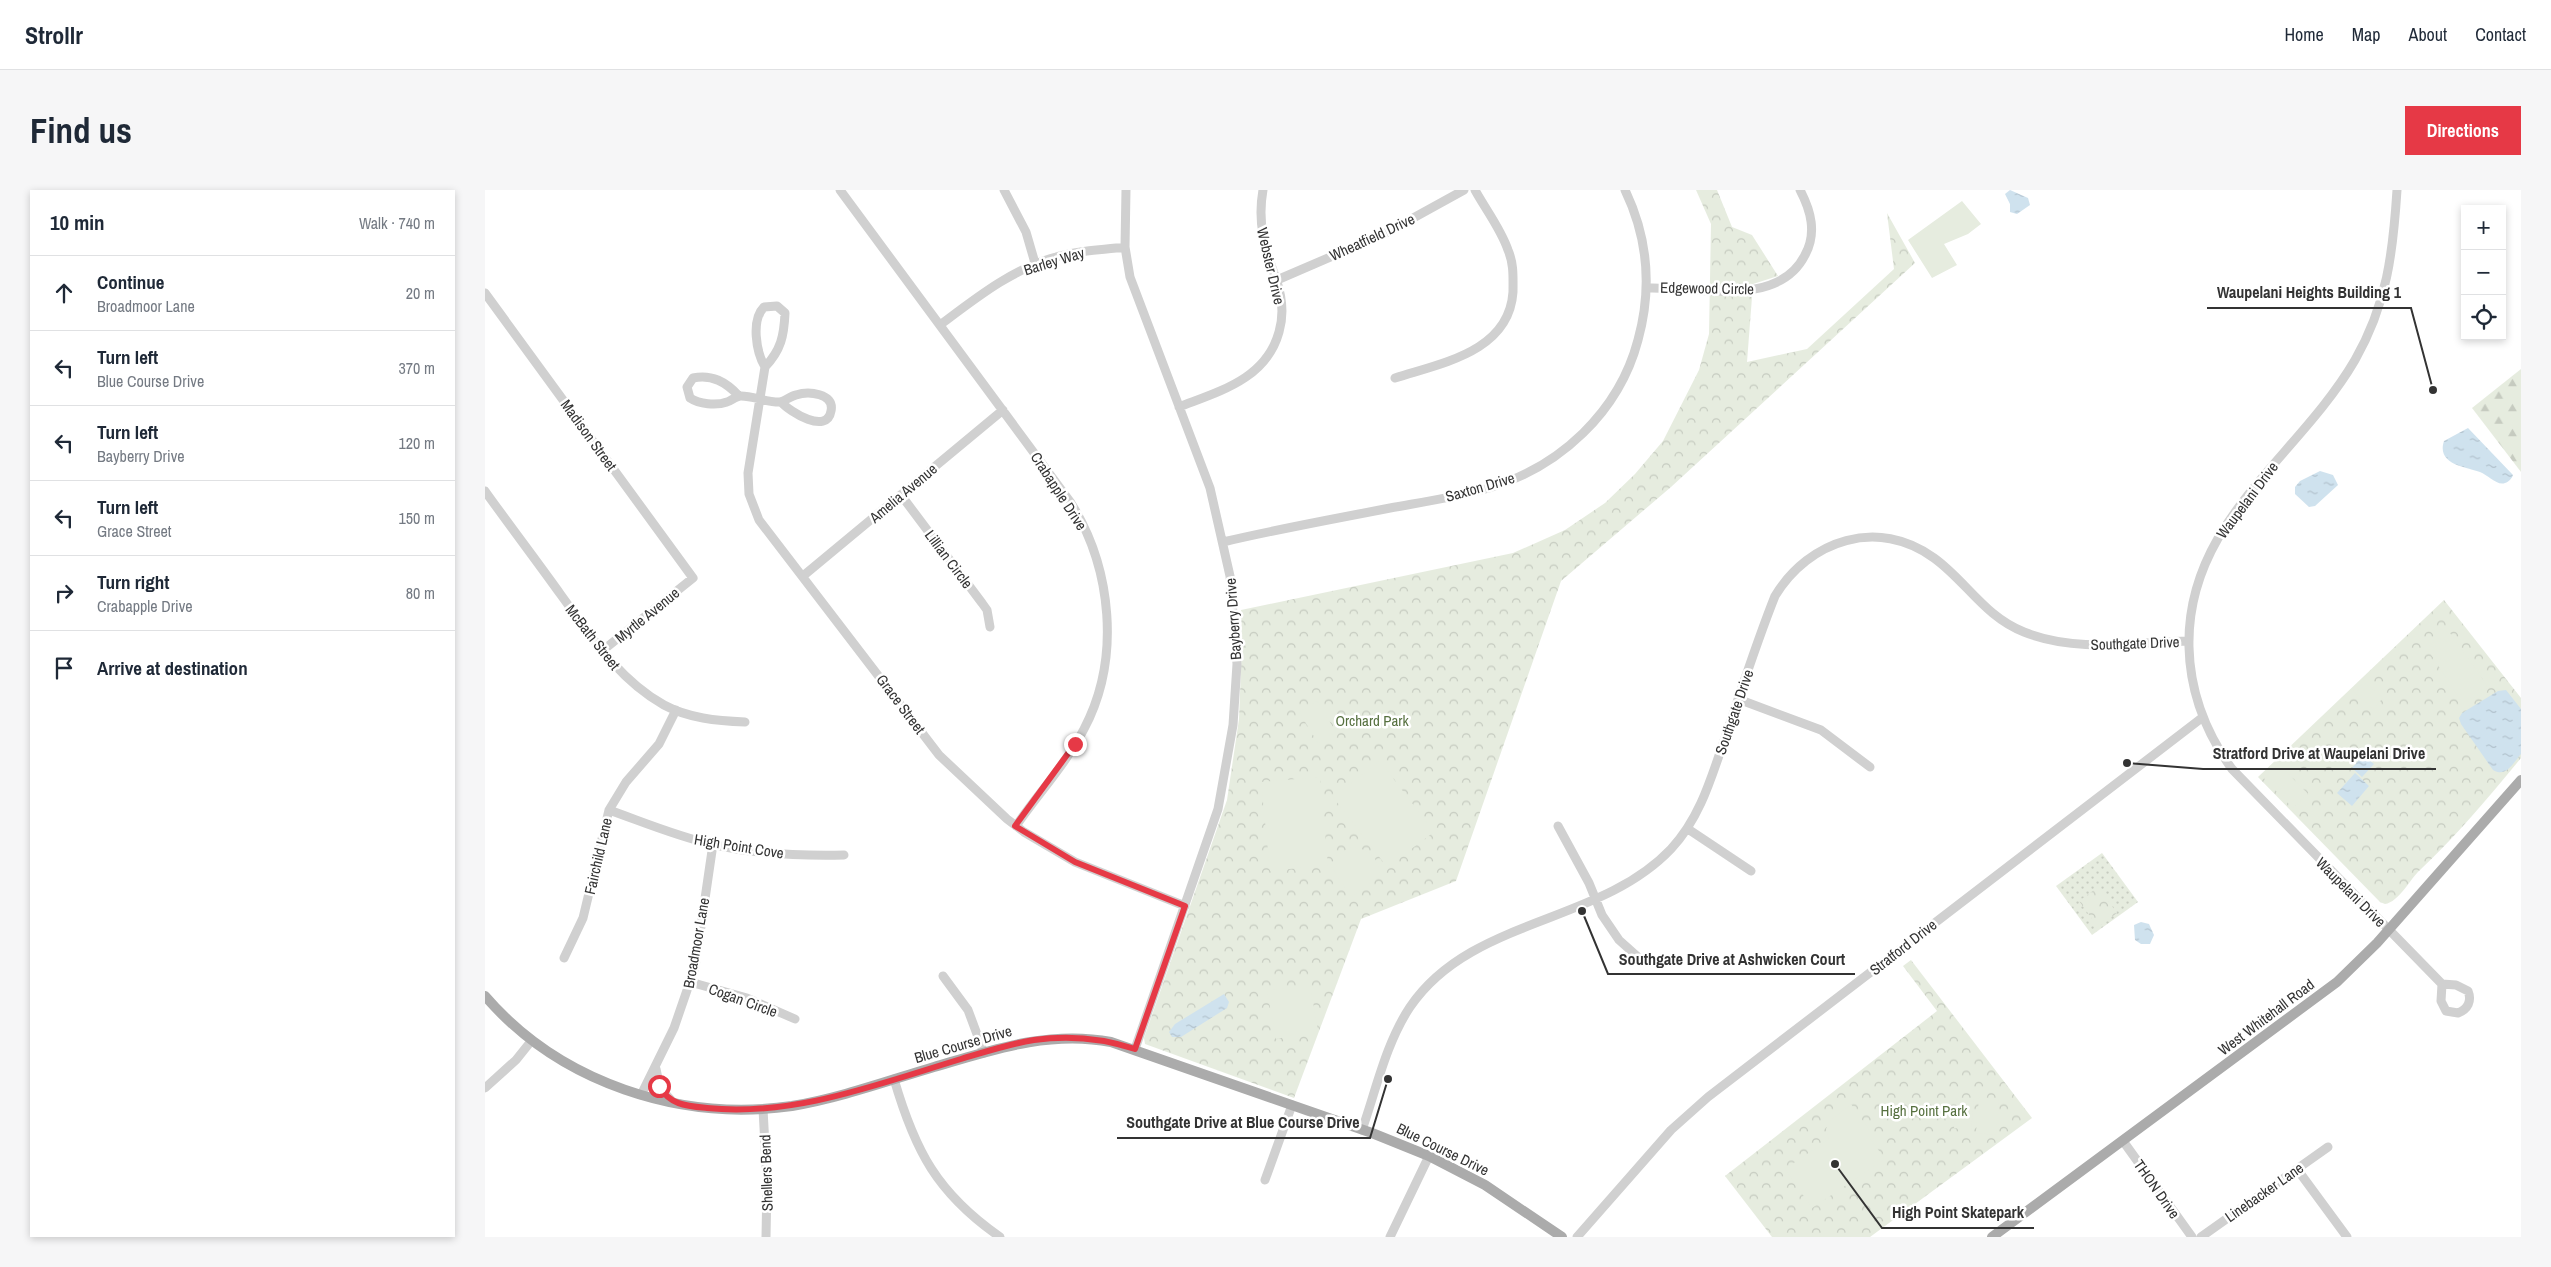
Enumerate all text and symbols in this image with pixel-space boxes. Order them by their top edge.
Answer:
text: Strollr [25,19,83,51]
text: Home [2284,22,2324,47]
text: Map [2352,22,2381,47]
text: About [2409,22,2447,47]
text: Contact [2475,22,2526,47]
button: Directions [2405,106,2521,155]
text: Find us [30,107,132,154]
map controls [2461,205,2506,340]
button: + [2461,205,2506,250]
text: 10 min [50,208,105,237]
street label: Wheatfield Drive [1326,208,1418,266]
text: Walk · 740 m [359,212,435,234]
street label: Webster Drive [1252,225,1290,307]
street label: Barley Way [1021,242,1088,280]
button: − [2461,250,2506,295]
text: Continue [97,269,165,295]
street label: Edgewood Circle [1660,277,1754,299]
callout: Waupelani Heights Building 1 [2207,277,2411,308]
icon: ahead [50,279,78,307]
text: Waupelani Heights Building 1 [2217,281,2402,303]
text: 20 m [406,282,435,304]
text: Broadmoor Lane [97,295,195,317]
button: locate [2461,295,2506,340]
text: Turn left [97,344,158,370]
icon: left [50,354,78,382]
text: 370 m [399,357,435,379]
text: Blue Course Drive [97,370,204,392]
street label: Madison Street [556,395,622,475]
text: Turn left [97,419,158,445]
icon: left [50,429,78,457]
text: 120 m [399,432,435,454]
text: Bayberry Drive [97,445,185,467]
street label: Crabapple Drive [1026,448,1092,534]
street label: Waupelani Drive [2211,457,2283,543]
street label: Amelia Avenue [864,458,941,528]
street label: Saxton Drive [1443,467,1517,507]
text: Turn left [97,494,158,520]
icon: left [50,504,78,532]
text: 150 m [399,507,435,529]
text: Grace Street [97,520,171,542]
street label: Lillian Circle [920,525,978,593]
text: Turn right [97,569,169,595]
street label: Bayberry Drive [1220,577,1246,661]
icon: right [50,579,78,607]
text: 80 m [406,582,435,604]
street label: Myrtle Avenue [610,582,684,648]
text: Crabapple Drive [97,595,193,617]
street label: McBath Street [561,600,626,675]
street label: Southgate Drive [2090,631,2180,655]
icon: arrive [50,654,78,682]
text: Arrive at destination [97,655,248,681]
street label: Southgate Drive [1710,666,1758,757]
street label: Grace Street [872,670,931,739]
park label: Orchard Park [1335,710,1409,731]
route end [1064,733,1087,756]
callout: Stratford Drive at Waupelani Drive [2203,738,2436,769]
text: Stratford Drive at Waupelani Drive [2213,742,2425,764]
street label: Fairchild Lane [579,815,617,896]
street label: High Point Cove [693,829,785,863]
street label: Waupelani Drive [2311,852,2391,932]
street label: Broadmoor Lane [678,896,714,990]
street label: Stratford Drive [1865,914,1941,980]
callout: Southgate Drive at Ashwicken Court [1608,943,1855,974]
text: Southgate Drive at Ashwicken Court [1619,948,1846,970]
street label: West Whitehall Road [2214,974,2318,1060]
street label: Cogan Circle [706,978,780,1022]
street label: Blue Course Drive [912,1020,1014,1068]
route start [648,1075,671,1098]
park label: High Point Park [1881,1100,1968,1121]
callout: Southgate Drive at Blue Course Drive [1117,1107,1370,1138]
text: Southgate Drive at Blue Course Drive [1126,1111,1360,1133]
street label: Blue Course Drive [1393,1118,1493,1181]
street label: Shellers Bend [754,1134,778,1212]
street label: THON Drive [2129,1155,2185,1223]
street label: Linebacker Lane [2220,1157,2308,1227]
callout: High Point Skatepark [1882,1197,2034,1228]
text: High Point Skatepark [1892,1201,2025,1223]

